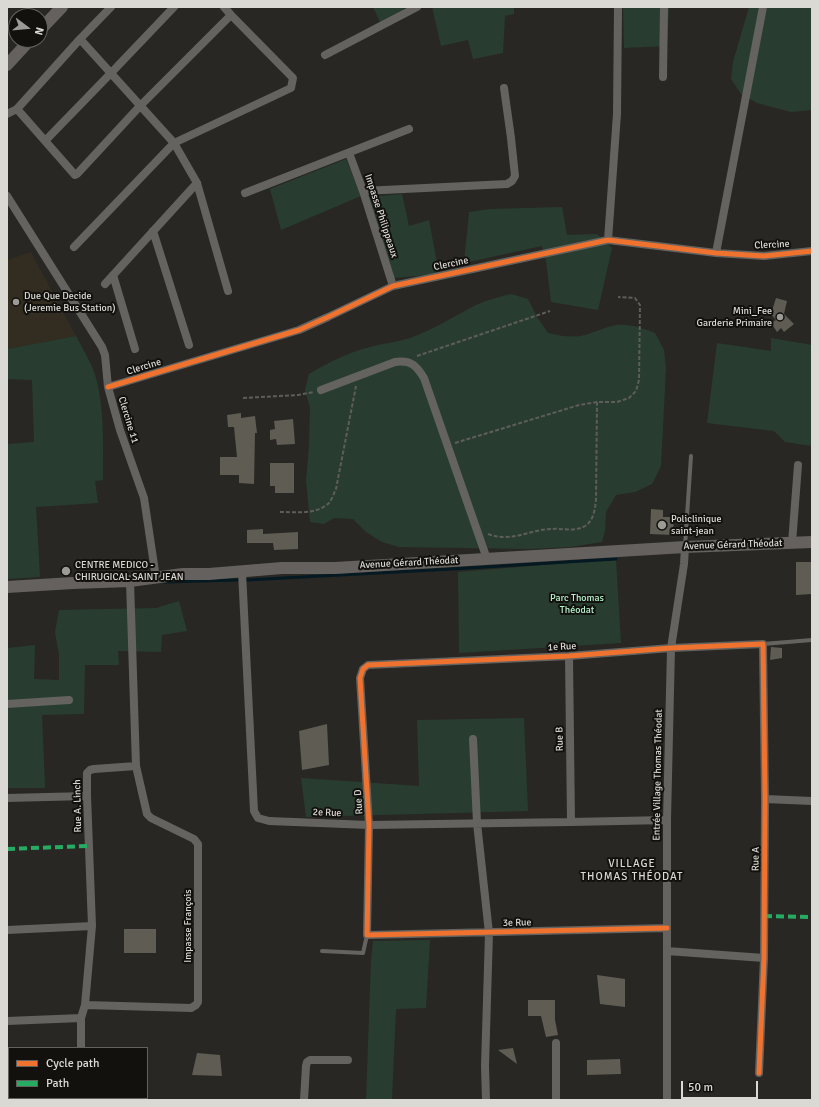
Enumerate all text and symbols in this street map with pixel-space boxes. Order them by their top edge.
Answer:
north arrow [8,8,48,48]
text: N [32,26,46,37]
street label: Impasse Philippeaux [362,173,400,259]
street label: Clercine [754,238,790,252]
street label: Clercine [432,254,470,274]
place label: Due Que Decide (Jeremie Bus Station) [24,290,116,314]
marker: Due Que Decide (Jeremie Bus Station) [11,297,21,307]
place label: Mini_Fee Garderie Primaire [696,305,772,328]
marker: Mini_Fee Garderie Primaire [775,312,785,322]
street label: Clercine [125,356,163,378]
street label: Clercine 11 [115,395,141,445]
place label: Policlinique saint-jean [671,513,721,536]
marker: Policlinique saint-jean [656,519,668,531]
street label: Avenue Gérard Théodat [683,537,783,553]
street label: Avenue Gérard Théodat [359,554,459,572]
place label: CENTRE MEDICO - CHIRUGICAL SAINT JEAN [75,559,184,582]
marker: CENTRE MEDICO - CHIRUGICAL SAINT JEAN [60,565,72,577]
park label: Parc Thomas Théodat [550,592,604,616]
street label: 1e Rue [547,640,577,654]
street label: Entrée Village Thomas Théodat [651,709,665,841]
street label: Rue B [554,727,566,751]
street label: Rue A. Linch [72,779,84,833]
street label: Rue D [352,789,366,815]
street label: 2e Rue [312,807,342,819]
street label: Rue A [750,847,762,871]
district label: VILLAGE THOMAS THÉODAT [581,857,683,883]
street label: Impasse François [182,889,194,963]
street label: 3e Rue [502,917,532,929]
legend [8,1047,148,1099]
text: Cycle path [46,1056,99,1071]
scale bar [683,1073,760,1099]
text: Path [46,1076,69,1091]
text: 50 m [688,1080,713,1095]

